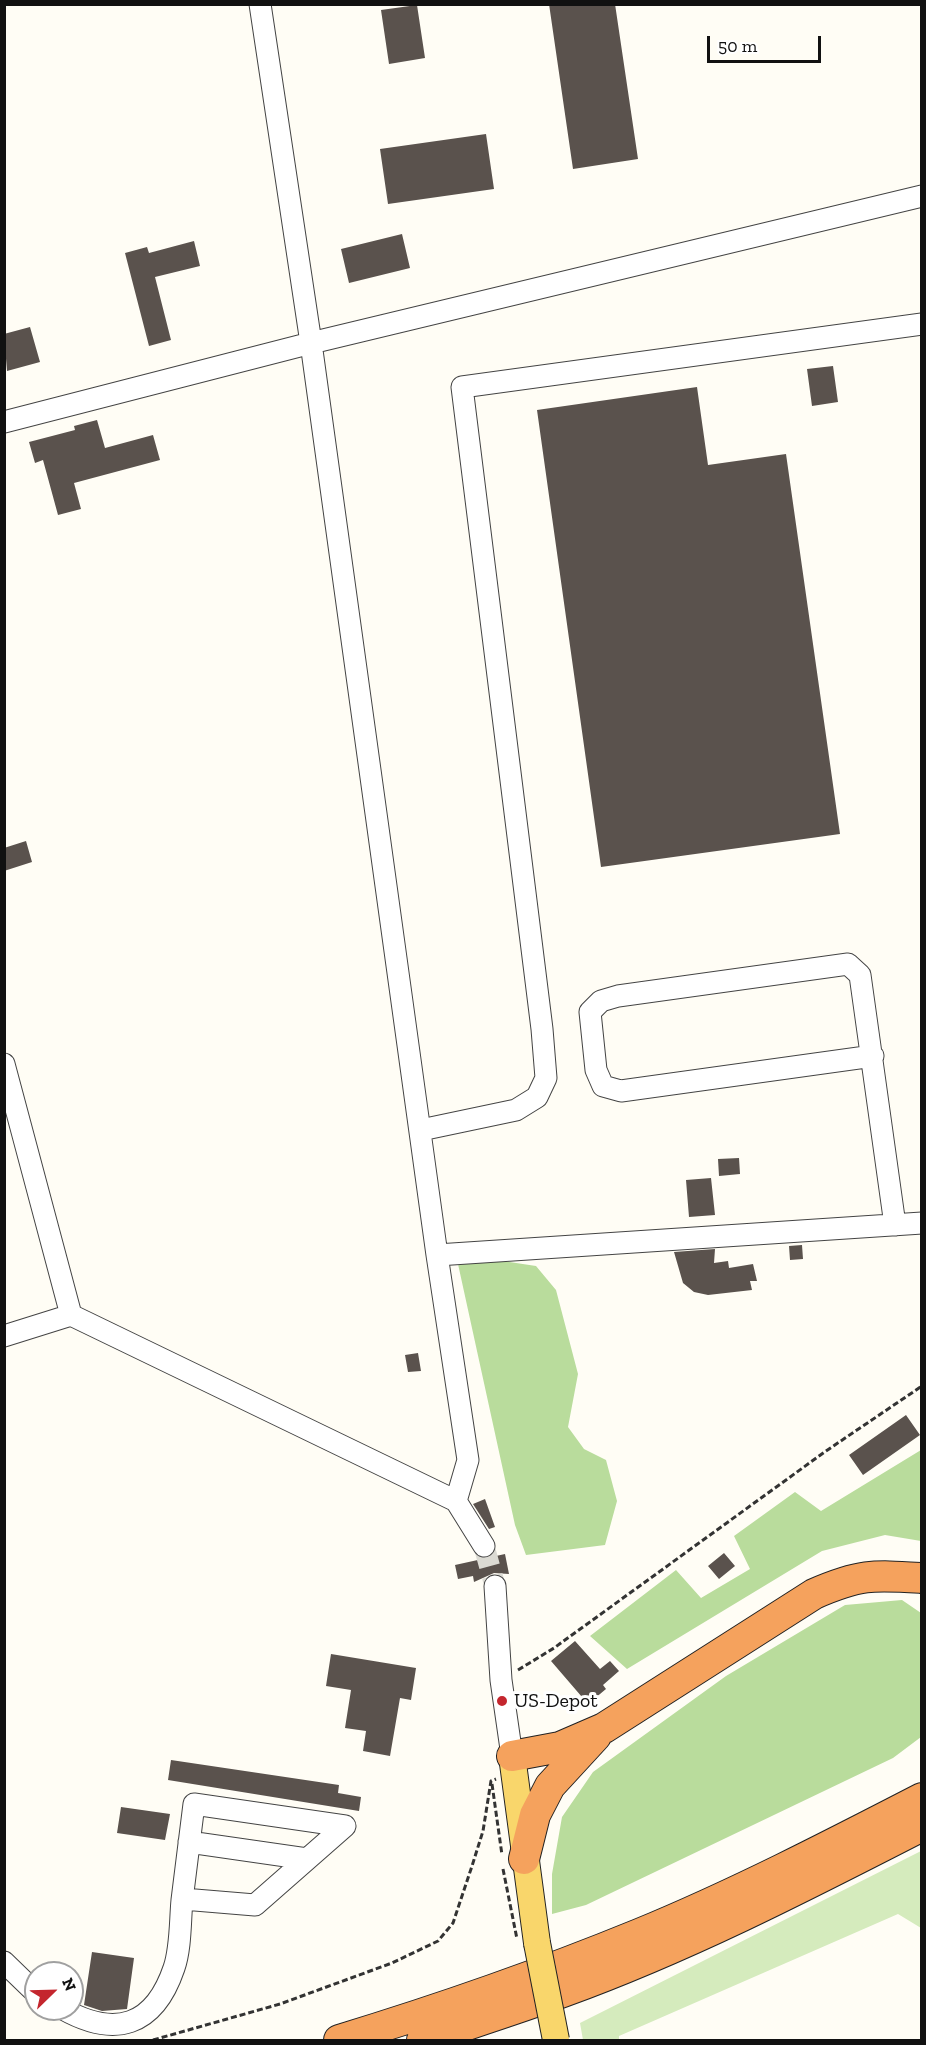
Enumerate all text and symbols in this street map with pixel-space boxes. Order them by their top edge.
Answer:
scale bar [710,24,824,62]
text: 50 m [718,35,757,57]
place label: US-Depot [514,1689,598,1713]
marker: US-Depot [495,1694,509,1708]
north arrow [24,1961,84,2021]
text: N [58,1975,80,1994]

